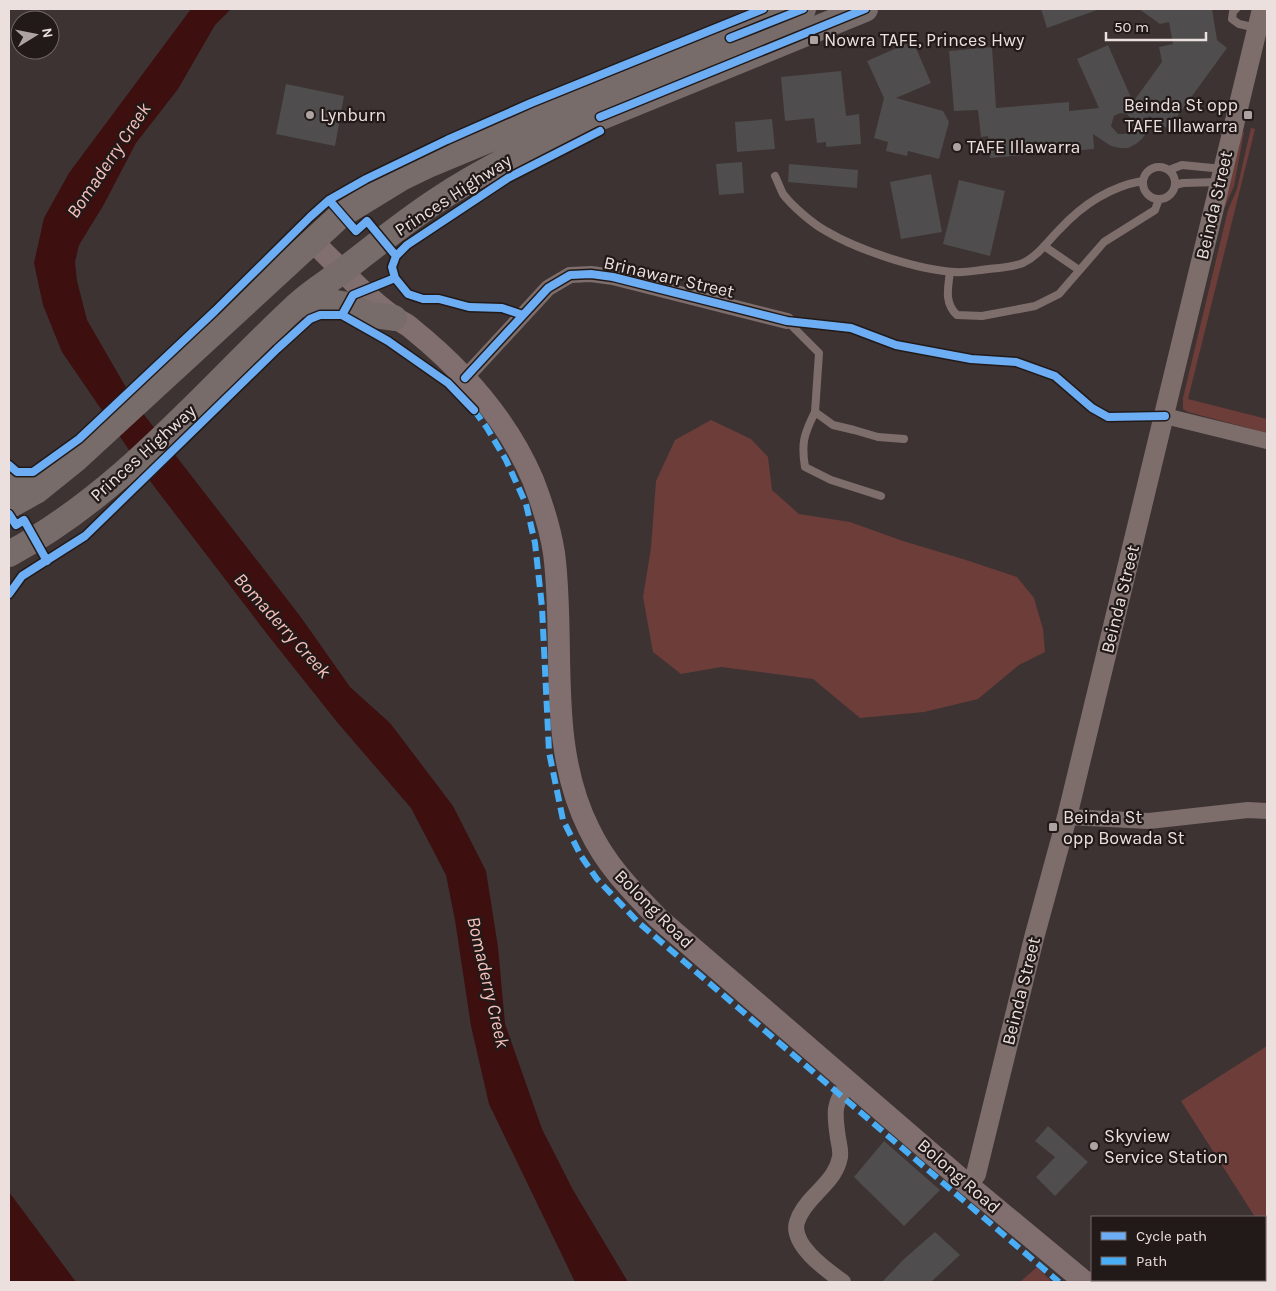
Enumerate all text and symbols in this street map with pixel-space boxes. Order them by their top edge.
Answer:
north arrow [10,10,60,60]
scale bar [1106,10,1206,42]
text: 50 m [1114,18,1149,36]
text: N [38,26,57,39]
place label: Nowra TAFE, Princes Hwy [824,29,1025,51]
marker: Nowra TAFE, Princes Hwy [808,34,820,46]
place label: Beinda St opp TAFE Illawarra [1124,94,1238,137]
water label: Bomaderry Creek [62,99,156,222]
place label: Lynburn [320,104,386,126]
marker: Lynburn [304,109,316,121]
marker: Beinda St opp TAFE Illawarra [1242,109,1254,121]
place label: TAFE Illawarra [967,136,1080,158]
marker: TAFE Illawarra [951,141,963,153]
street label: Beinda Street [1191,148,1237,262]
street label: Princes Highway [391,149,516,241]
street label: Brinawarr Street [601,251,737,303]
street label: Princes Highway [86,399,201,506]
street label: Beinda Street [1096,542,1144,655]
water label: Bomaderry Creek [229,568,336,683]
place label: Beinda St opp Bowada St [1063,806,1185,849]
marker: Beinda St opp Bowada St [1047,821,1059,833]
street label: Bolong Road [610,865,698,953]
water label: Bomaderry Creek [462,914,514,1050]
street label: Beinda Street [997,934,1045,1047]
place label: Skyview Service Station [1104,1125,1228,1168]
street label: Bolong Road [913,1134,1005,1218]
marker: Skyview Service Station [1088,1140,1100,1152]
legend [1091,1216,1266,1281]
text: Cycle path [1136,1227,1207,1245]
text: Path [1136,1252,1167,1270]

